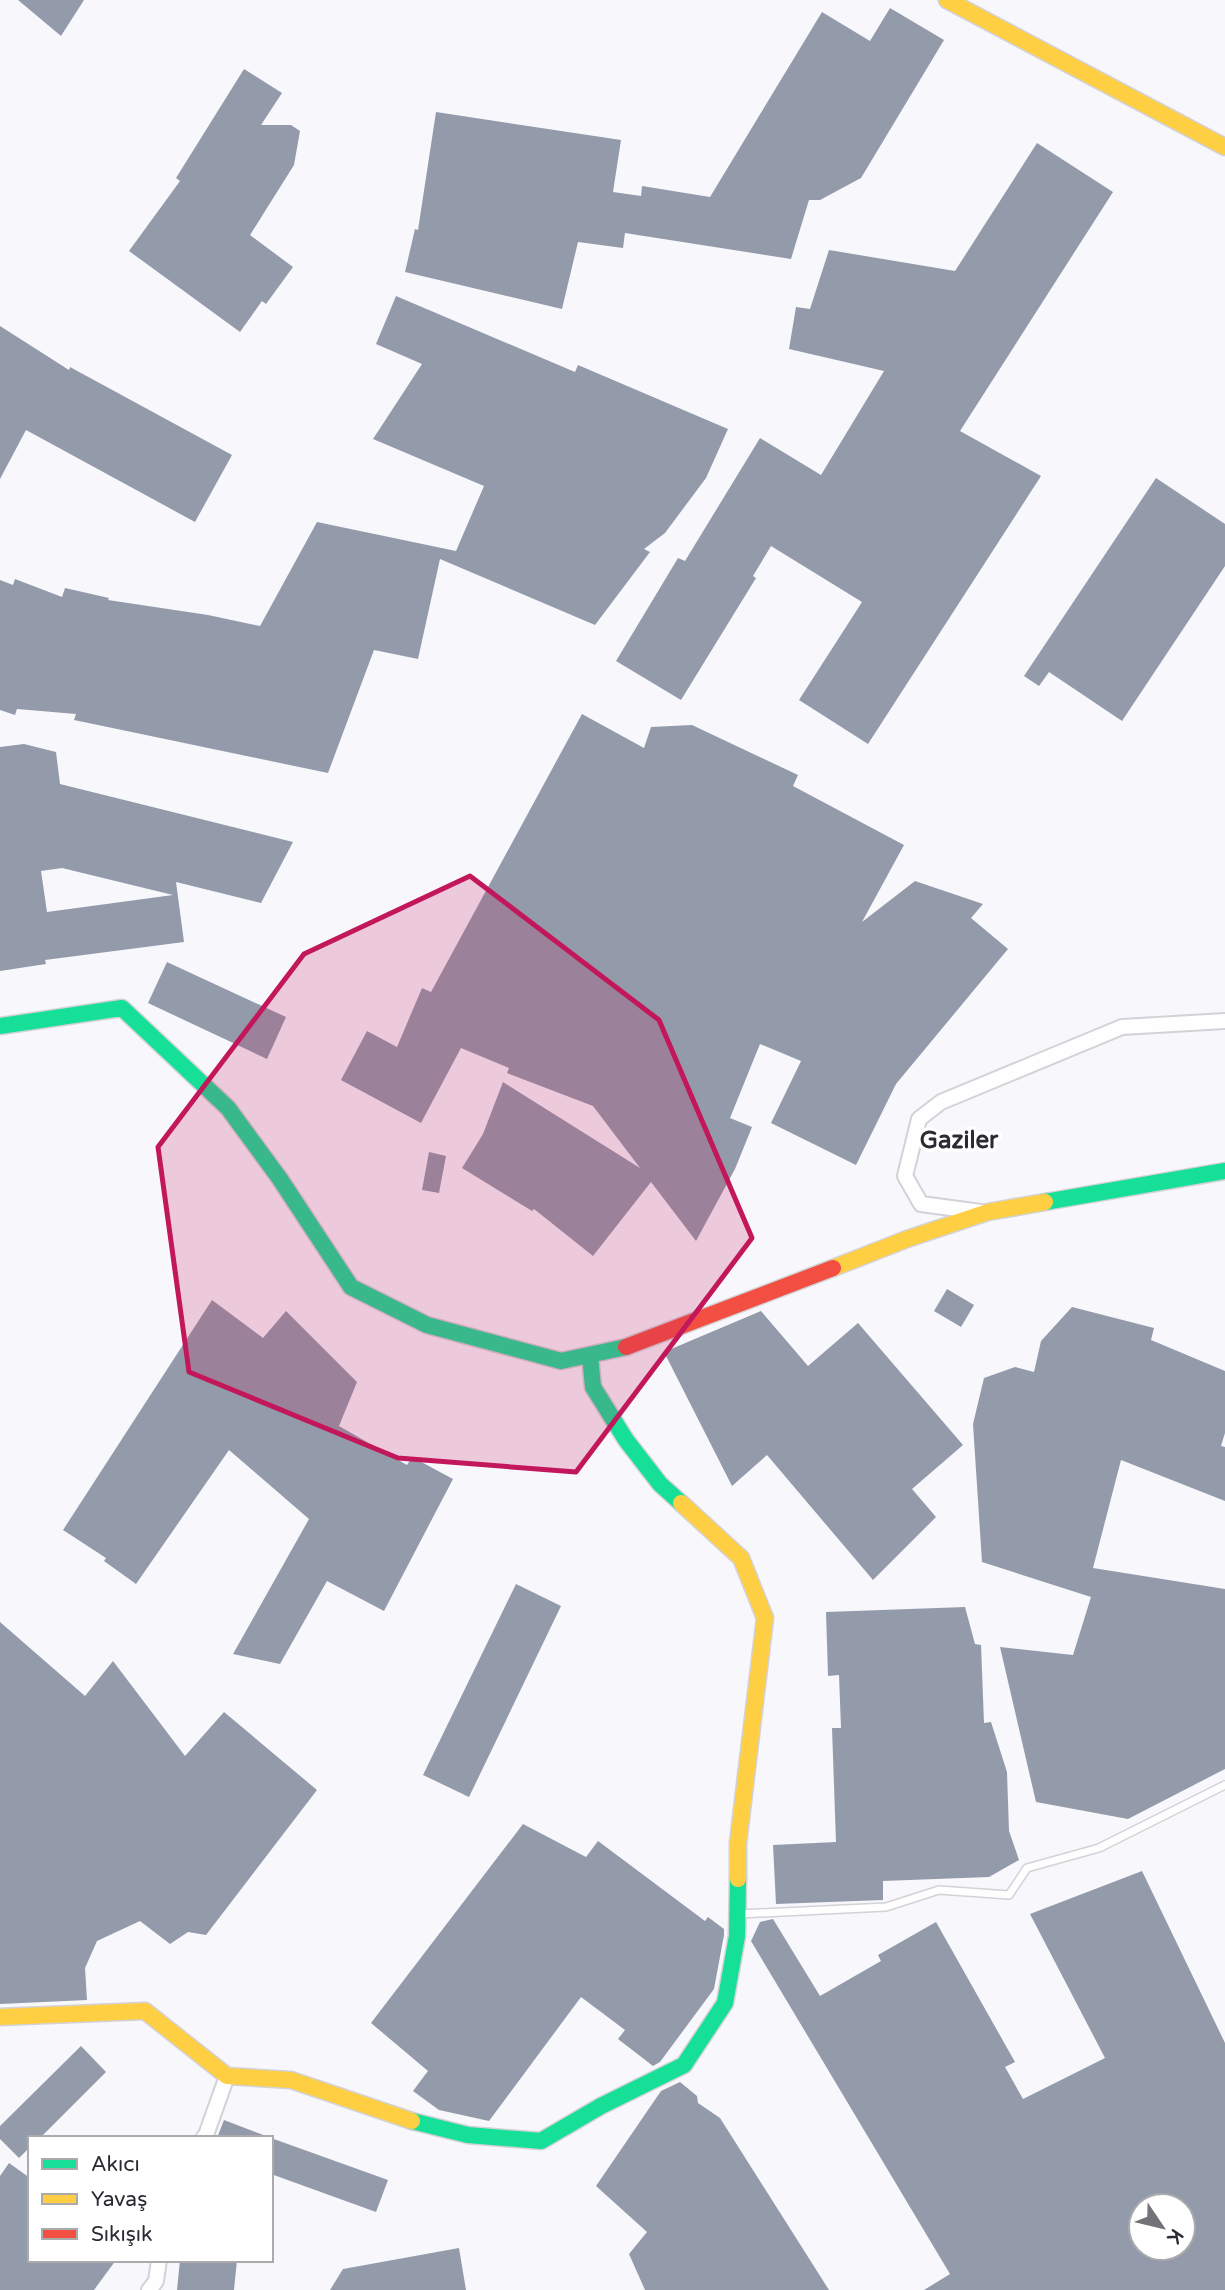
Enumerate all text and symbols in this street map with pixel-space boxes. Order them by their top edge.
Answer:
district label: Gaziler [920,1126,999,1155]
legend [28,2136,273,2262]
text: Akıcı [91,2152,140,2177]
text: Yavaş [91,2187,147,2212]
north arrow [1127,2192,1197,2262]
text: Sıkışık [91,2222,152,2247]
text: K [1162,2225,1188,2248]

